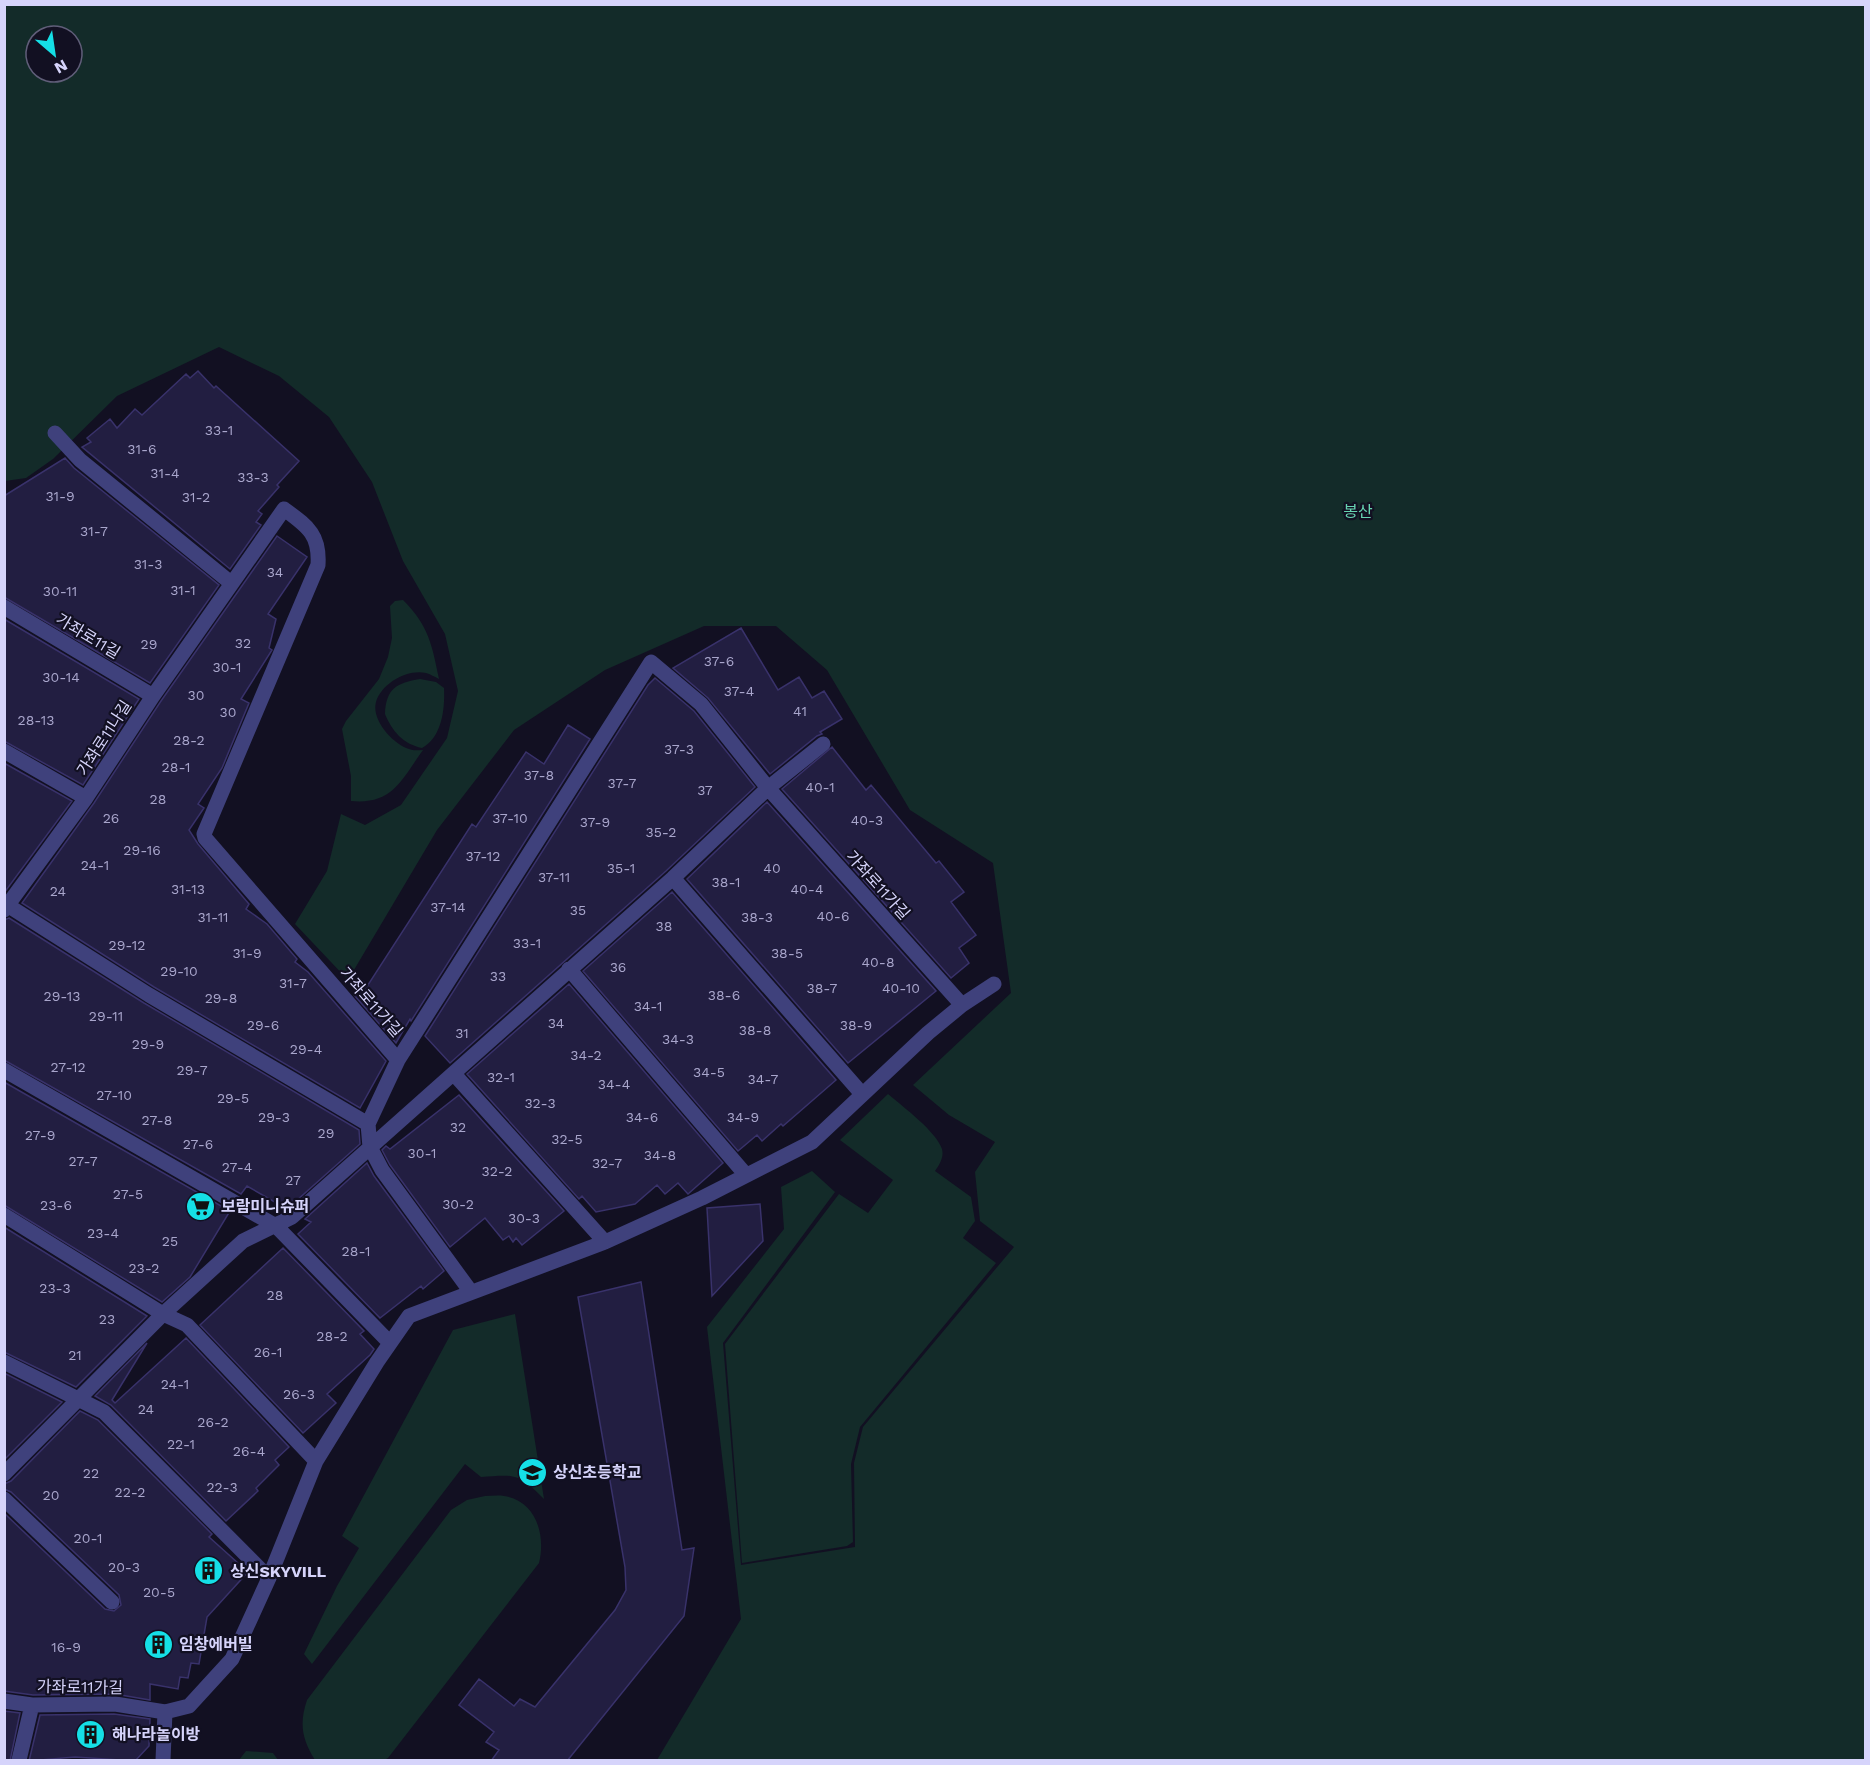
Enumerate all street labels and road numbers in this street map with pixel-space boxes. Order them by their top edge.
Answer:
street label: 가좌로11길 [53,609,123,663]
street label: 가좌로11나길 [73,697,135,779]
street label: 가좌로11가길 [842,847,914,923]
street label: 가좌로11가길 [336,963,406,1041]
street label: 가좌로11가길 [37,1677,123,1697]

